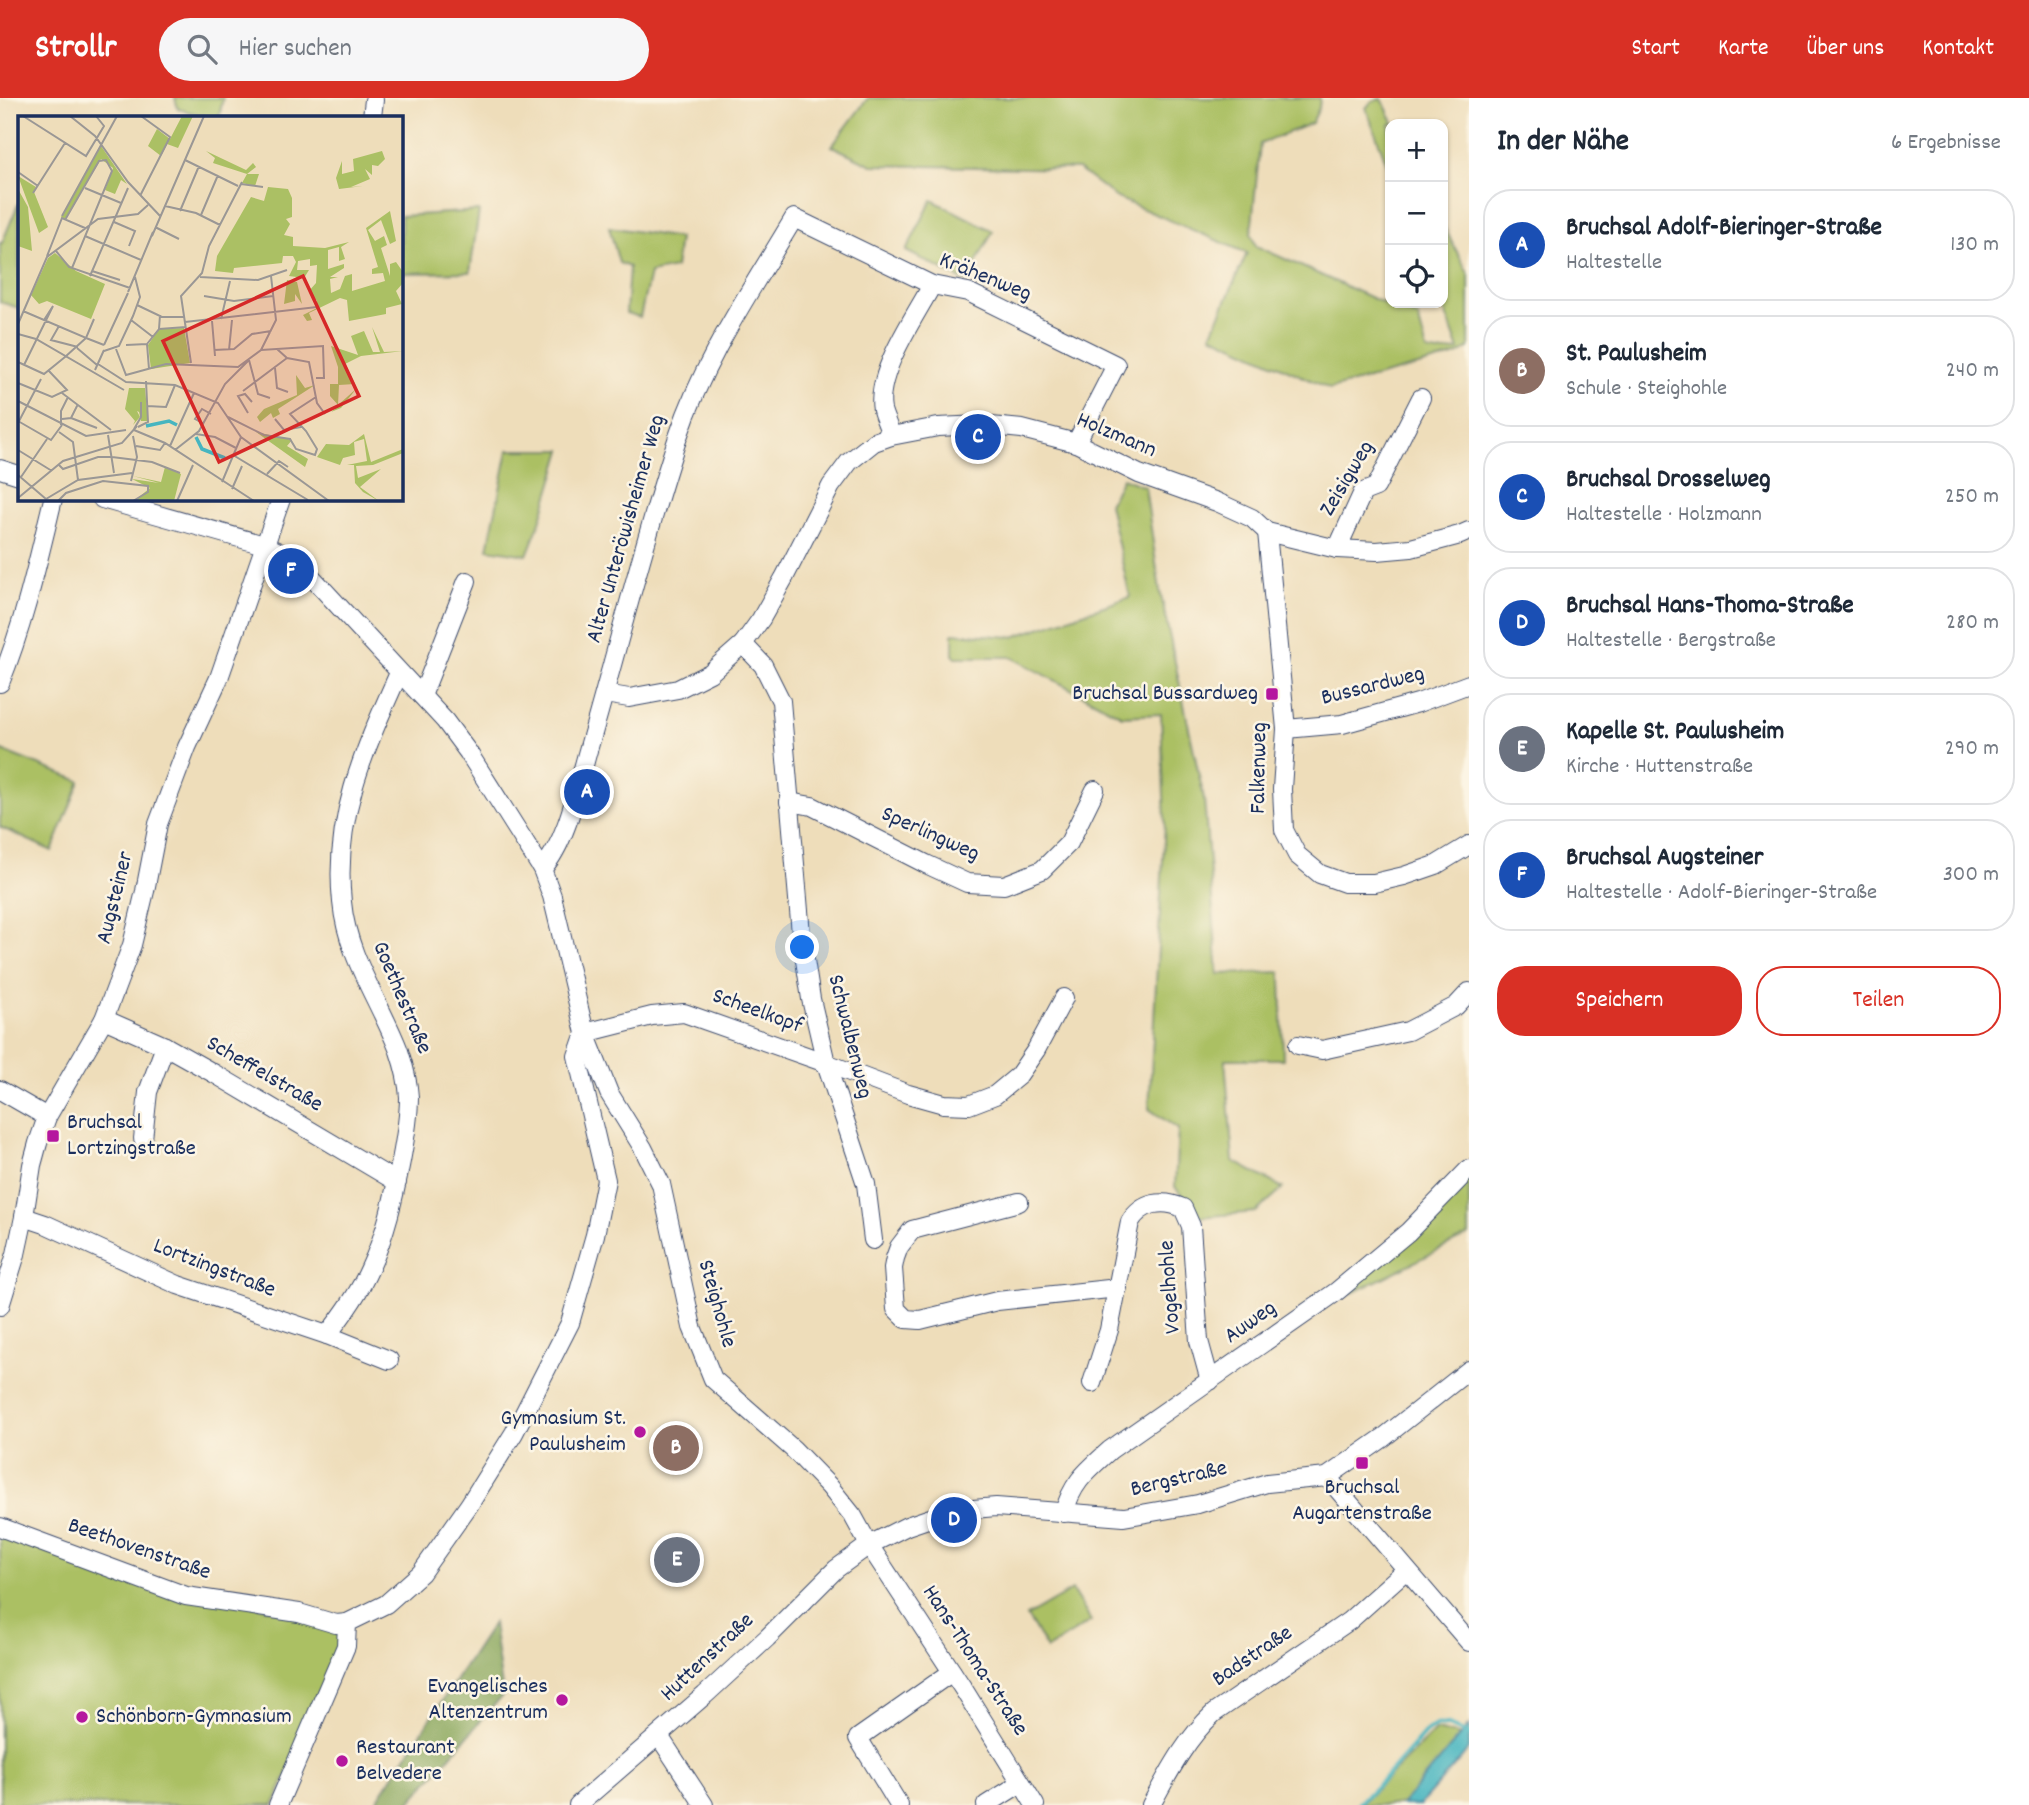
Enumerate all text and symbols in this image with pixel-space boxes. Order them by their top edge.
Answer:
search box [159,18,649,81]
text: Strollr [35,26,117,73]
icon: search [183,30,221,68]
text: Hier suchen [239,31,352,68]
text: Start [1631,32,1680,66]
text: Karte [1718,32,1769,66]
text: Über uns [1807,32,1884,66]
text: Kontakt [1922,32,1994,66]
inset map [18,116,402,500]
map controls [1385,119,1448,308]
button: + [1385,119,1448,182]
text: In der Nähe [1497,122,1629,165]
text: 6 Ergebnisse [1891,127,2001,160]
button: − [1385,182,1448,245]
text: Bruchsal Adolf-Bieringer-Straße [1566,210,1882,247]
text: A [1516,229,1528,262]
text: 130 m [1950,229,1999,262]
street label: Krähenweg [934,245,1036,311]
button: locate [1385,245,1448,308]
text: Haltestelle [1566,247,1662,280]
text: St. Paulusheim [1566,336,1707,373]
text: B [1517,355,1527,388]
text: 240 m [1946,355,1999,388]
text: Schule · Steighohle [1566,373,1727,406]
street label: Holzmann [1071,404,1161,468]
street label: Alter Unteröwisheimer Weg [579,411,675,647]
pin: C [955,411,1001,463]
street label: Zeisigweg [1312,435,1384,523]
text: Bruchsal Drosselweg [1566,462,1771,499]
text: C [1516,481,1528,514]
text: 250 m [1945,481,1999,514]
text: Haltestelle · Holzmann [1566,499,1762,532]
pin: F [268,545,314,597]
text: Bruchsal Hans-Thoma-Straße [1566,588,1854,625]
text: D [1516,607,1528,640]
text: 280 m [1946,607,1999,640]
text: Haltestelle · Bergstraße [1566,625,1776,658]
street label: Bussardweg [1318,658,1428,716]
place label: Bruchsal Bussardweg [1072,678,1258,711]
marker: Bruchsal Bussardweg [1264,686,1280,702]
text: Kapelle St. Paulusheim [1566,714,1784,751]
street label: Falkenweg [1243,722,1277,814]
text: E [1517,733,1527,766]
text: 290 m [1945,733,1999,766]
text: Kirche · Huttenstraße [1566,751,1753,784]
pin: A [564,766,610,818]
street label: Sperlingweg [875,799,985,871]
text: Bruchsal Augsteiner [1566,840,1763,877]
street label: Augsteiner [89,848,144,948]
text: F [1517,859,1527,892]
text: 300 m [1943,859,1999,892]
text: Haltestelle · Adolf-Bieringer-Straße [1566,877,1877,910]
your location [785,930,819,964]
street label: Goethestraße [362,936,440,1060]
button: Speichern [1497,966,1742,1036]
button: Teilen [1756,966,2001,1036]
street label: Schwalbenweg [818,972,880,1102]
street label: Scheelkopf [707,980,808,1044]
street label: Scheffelstraße [200,1028,328,1122]
place label: Bruchsal Lortzingstraße [67,1107,196,1166]
marker: Bruchsal Lortzingstraße [45,1128,61,1144]
street label: Lortzingstraße [148,1231,280,1307]
street label: Vogelhohle [1151,1239,1191,1335]
street label: Steighohle [688,1256,744,1352]
street label: Auweg [1218,1293,1284,1353]
place label: Gymnasium St. Paulusheim [501,1403,626,1462]
pin: B [653,1422,699,1474]
marker: Gymnasium St. Paulusheim [632,1424,648,1440]
street label: Bergstraße [1127,1453,1231,1507]
marker: Bruchsal Augartenstraße [1354,1455,1370,1471]
place label: Bruchsal Augartenstraße [1292,1472,1432,1531]
pin: D [931,1494,977,1546]
street label: Beethovenstraße [63,1510,215,1590]
pin: E [654,1534,700,1586]
street label: Hans-Thoma-Straße [913,1579,1035,1743]
street label: Huttenstraße [654,1606,762,1710]
street label: Badstraße [1206,1618,1300,1696]
place label: Evangelisches Altenzentrum [427,1671,548,1730]
marker: Evangelisches Altenzentrum [554,1692,570,1708]
place label: Schönborn-Gymnasium [96,1701,292,1734]
marker: Schönborn-Gymnasium [74,1709,90,1725]
place label: Restaurant Belvedere [356,1732,455,1791]
marker: Restaurant Belvedere [334,1753,350,1769]

